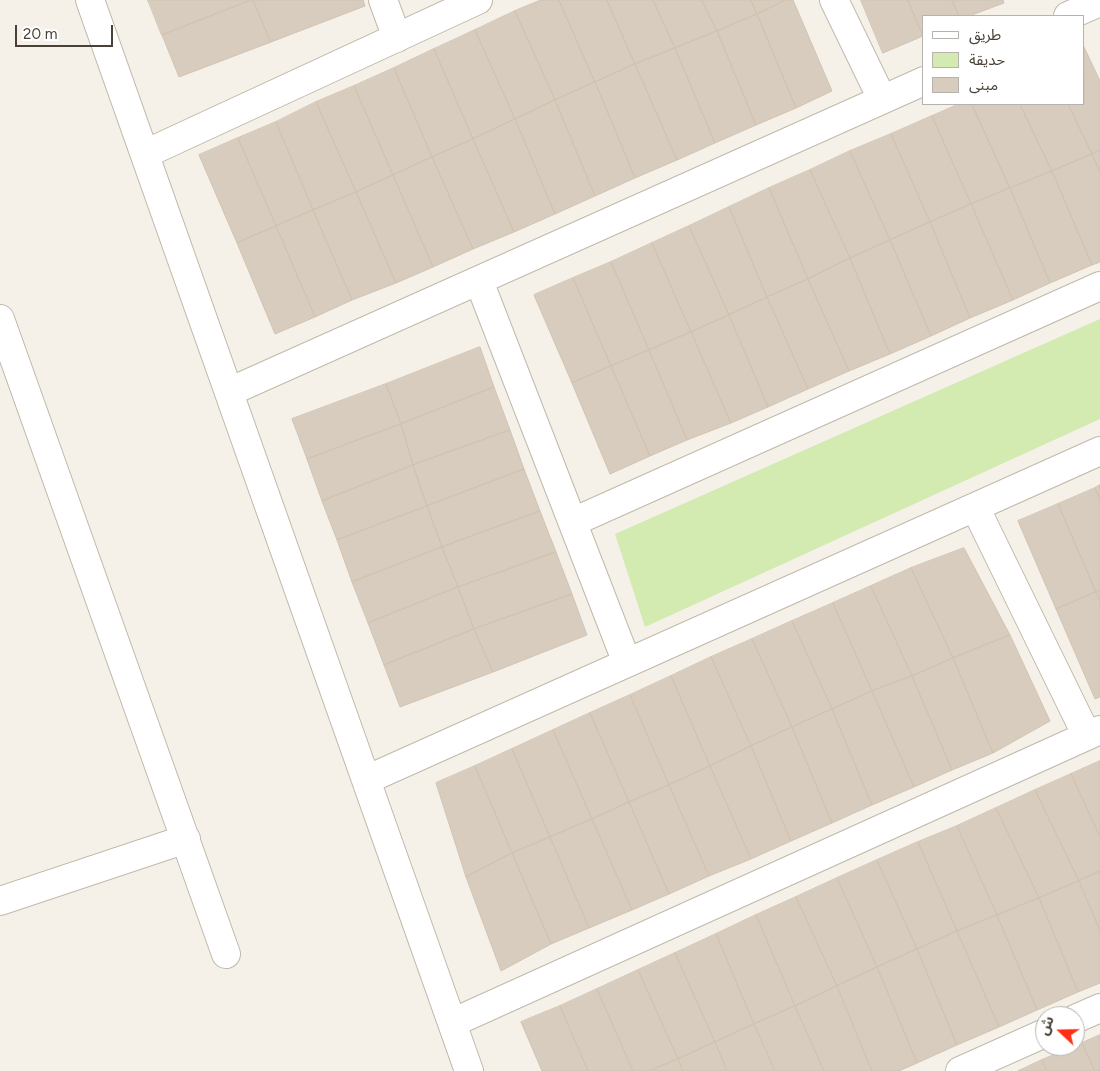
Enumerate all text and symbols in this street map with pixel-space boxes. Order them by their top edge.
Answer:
scale bar [18,15,115,47]
legend [922,15,1085,105]
text: 20 m [23,25,57,43]
text: طريق [969,26,1001,44]
text: حديقة [969,51,1005,69]
text: مبنى [969,76,998,94]
north arrow [1035,1006,1085,1056]
text: ش [1035,1014,1058,1038]

